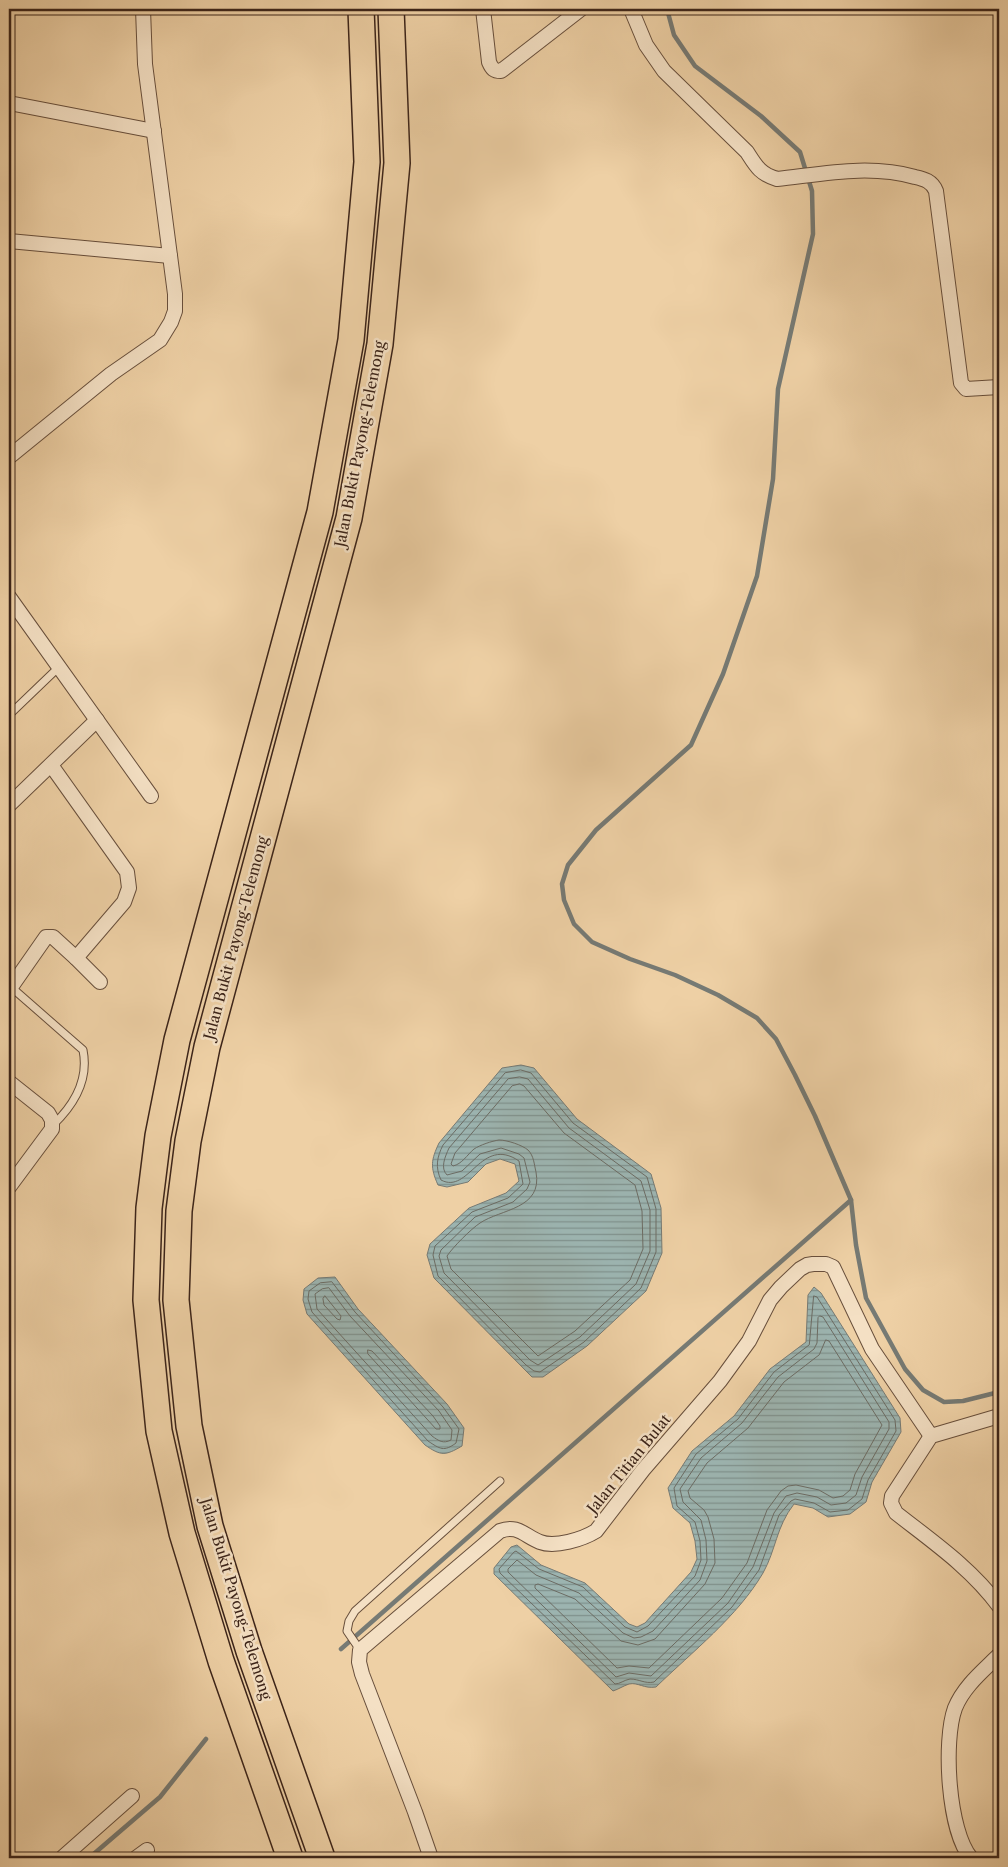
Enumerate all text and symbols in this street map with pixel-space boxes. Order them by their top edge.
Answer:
street label: Jalan Bukit Payong-Telemong [330,339,389,551]
street label: Jalan Bukit Payong-Telemong [199,834,272,1044]
street label: Jalan Titian Bulat [581,1410,675,1519]
street label: Jalan Bukit Payong-Telemong [196,1494,276,1702]

